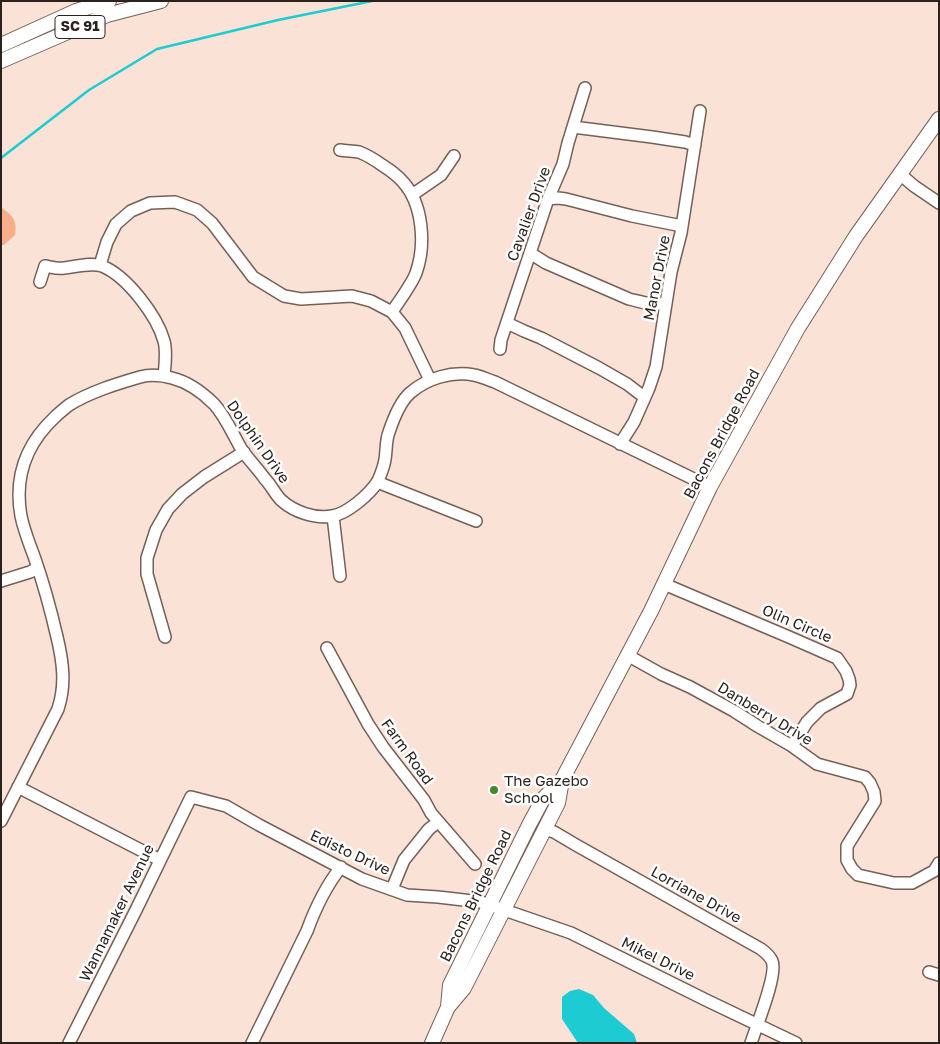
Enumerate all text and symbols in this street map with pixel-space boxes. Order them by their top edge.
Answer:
road number: SC 91 [55,16,105,38]
street label: Cavalier Drive [504,164,554,264]
street label: Manor Drive [640,234,674,322]
street label: Bacons Bridge Road [680,366,764,502]
street label: Dolphin Drive [223,397,293,487]
street label: Olin Circle [759,601,835,647]
street label: Danberry Drive [714,679,816,749]
street label: Farm Road [377,716,437,788]
place label: The Gazebo School [504,772,589,807]
marker: The Gazebo School [488,784,500,796]
street label: Edisto Drive [307,827,393,879]
street label: Bacons Bridge Road [436,827,516,965]
street label: Wannamaker Avenue [76,841,158,985]
street label: Lorriane Drive [648,863,744,927]
street label: Mikel Drive [618,933,698,985]

